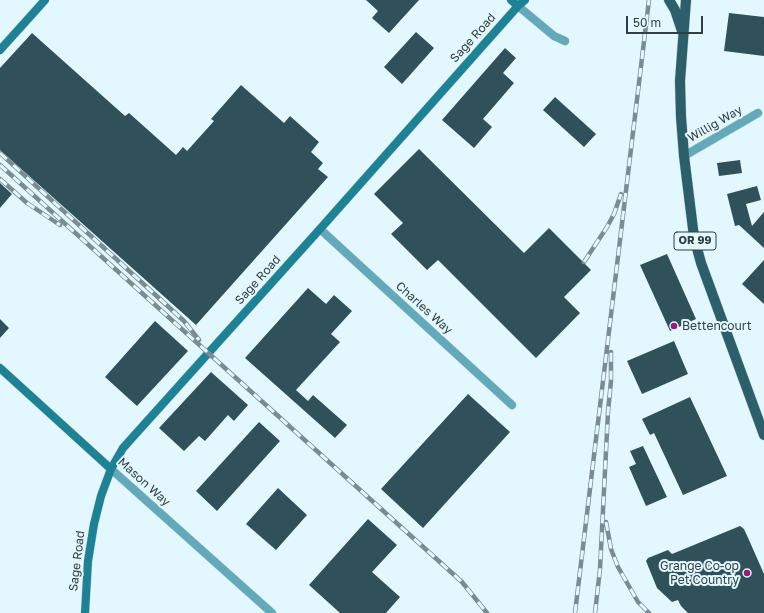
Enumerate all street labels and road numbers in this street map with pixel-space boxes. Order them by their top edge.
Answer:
street label: Sage Road [447,10,499,66]
street label: Willig Way [685,103,745,145]
road number: OR 99 [674,232,716,250]
street label: Sage Road [232,252,284,308]
street label: Charles Way [393,279,455,337]
street label: Mason Way [115,455,173,509]
street label: Sage Road [66,530,88,592]

